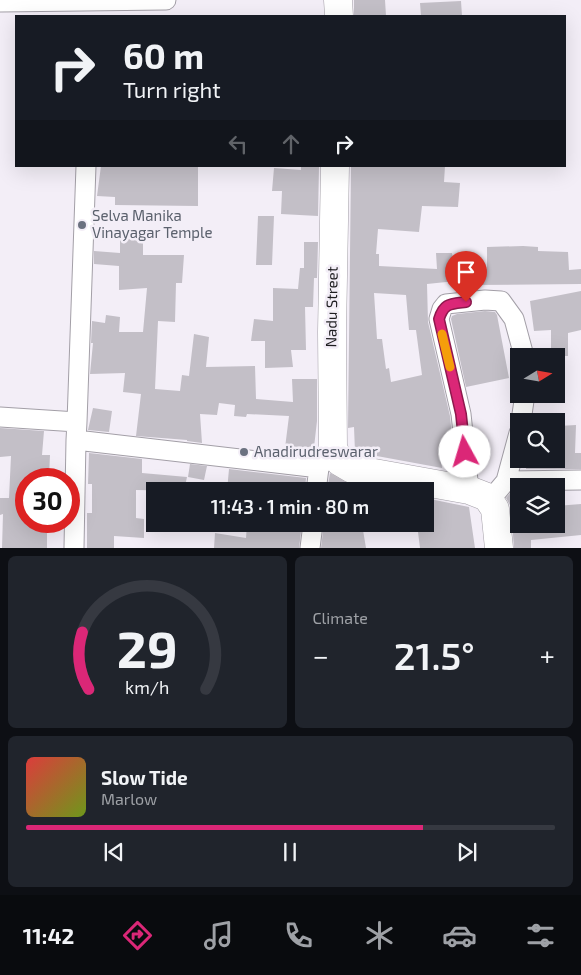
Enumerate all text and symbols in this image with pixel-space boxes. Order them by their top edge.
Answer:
text: 60 m [123,34,204,76]
icon: right [40,35,105,100]
text: Turn right [123,76,221,102]
icon: left [224,130,252,158]
icon: ahead [277,130,305,158]
icon: right [330,130,358,158]
place label: Selva Manika Vinayagar Temple [92,206,213,241]
marker: Selva Manika Vinayagar Temple [76,219,88,231]
pin [445,251,487,302]
icon: arrive [452,258,480,286]
street label: Nadu Street [321,266,341,348]
north arrow [510,348,565,402]
map controls [510,348,565,533]
button: search [510,413,565,468]
position arrow [438,425,490,477]
place label: Anadirudreswarar [254,442,378,460]
marker: Anadirudreswarar [238,446,250,458]
speed limit sign: 30 [15,468,80,533]
button: layers [510,478,565,533]
text: 11:43 · 1 min · 80 m [211,495,369,518]
text: Climate [313,608,368,627]
text: 29 [117,616,178,678]
text: 21.5° [394,632,475,678]
text: − [313,638,329,672]
text: + [540,638,555,672]
text: km/h [125,676,169,698]
text: Slow Tide [101,766,188,789]
text: Marlow [101,789,157,808]
icon: previous [100,838,128,866]
icon: pause [276,838,304,866]
icon: next [453,838,481,866]
icon: directions [120,918,155,953]
icon: music [201,918,236,953]
icon: phone [281,918,316,953]
icon: climate [362,918,397,953]
icon: car [442,918,477,953]
icon: filters [523,918,558,953]
text: 11:42 [23,922,74,948]

